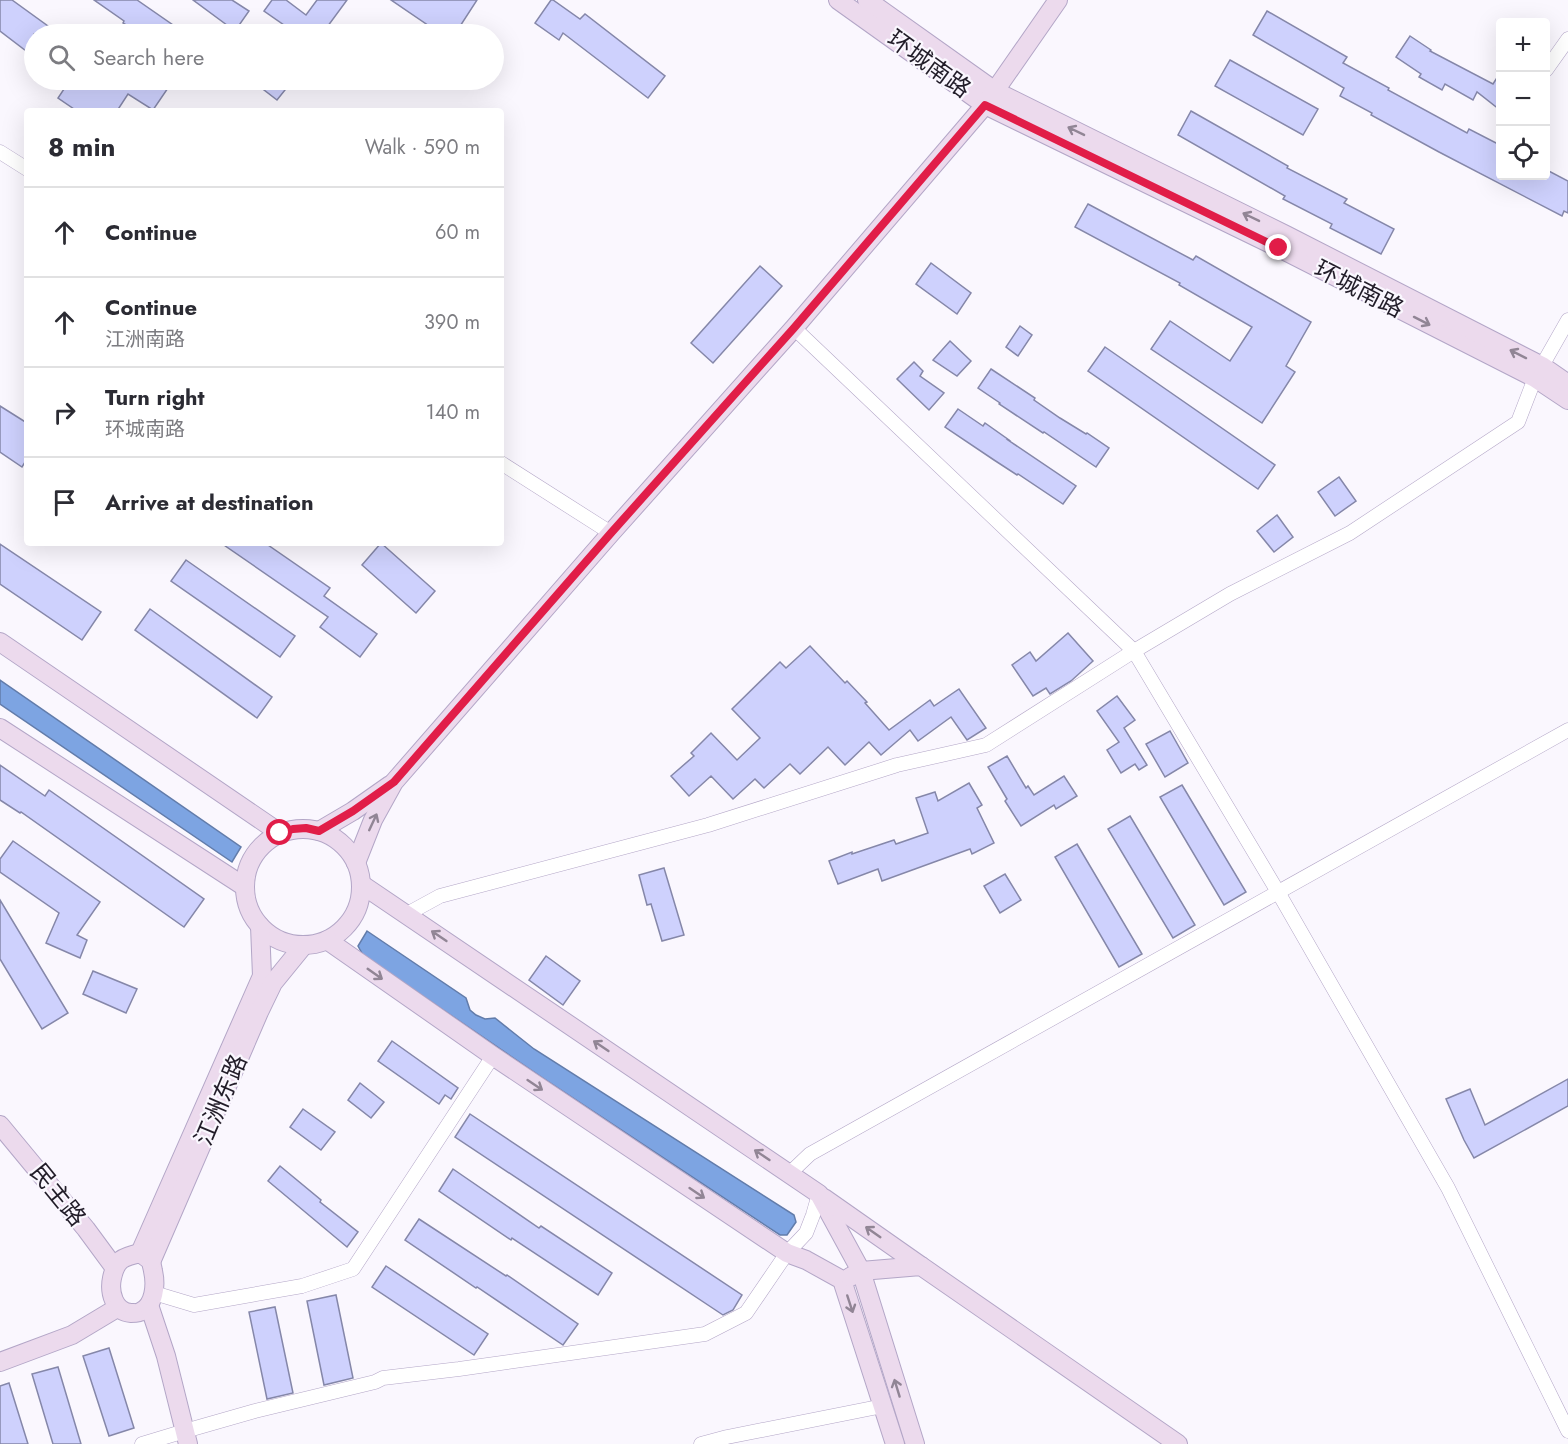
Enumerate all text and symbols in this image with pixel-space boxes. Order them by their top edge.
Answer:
map controls [1496,18,1550,180]
button: + [1496,18,1550,72]
street label: 环城南路 [880,21,978,106]
search box [24,24,504,90]
icon: search [45,41,78,74]
text: Search here [93,41,204,73]
button: − [1496,72,1550,126]
one-way arrow [1067,124,1085,136]
button: locate [1496,126,1550,180]
text: 8 min [48,128,116,166]
text: Walk · 590 m [365,133,480,162]
one-way arrow [1242,211,1260,223]
icon: ahead [48,216,81,249]
text: Continue [105,216,197,248]
text: 60 m [435,218,480,247]
route end [1265,234,1291,260]
street label: 环城南路 [1309,251,1410,326]
text: Continue [105,291,197,323]
icon: ahead [48,306,81,339]
text: 390 m [424,308,480,337]
one-way arrow [1413,315,1431,327]
text: 江洲南路 [105,325,185,354]
one-way arrow [1510,348,1527,360]
text: Turn right [105,381,205,413]
icon: right [48,396,81,429]
text: 140 m [426,398,480,427]
text: 环城南路 [105,415,185,444]
icon: arrive [48,486,81,519]
text: Arrive at destination [105,486,314,518]
one-way arrow [368,813,379,831]
route start [266,819,292,845]
one-way arrow [432,930,448,942]
one-way arrow [366,967,382,980]
one-way arrow [592,1039,609,1052]
street label: 江洲东路 [186,1049,255,1151]
one-way arrow [526,1079,543,1091]
one-way arrow [754,1149,771,1161]
street label: 民主路 [22,1156,95,1234]
one-way arrow [688,1187,705,1199]
one-way arrow [865,1226,881,1238]
one-way arrow [845,1294,856,1313]
one-way arrow [891,1379,902,1398]

